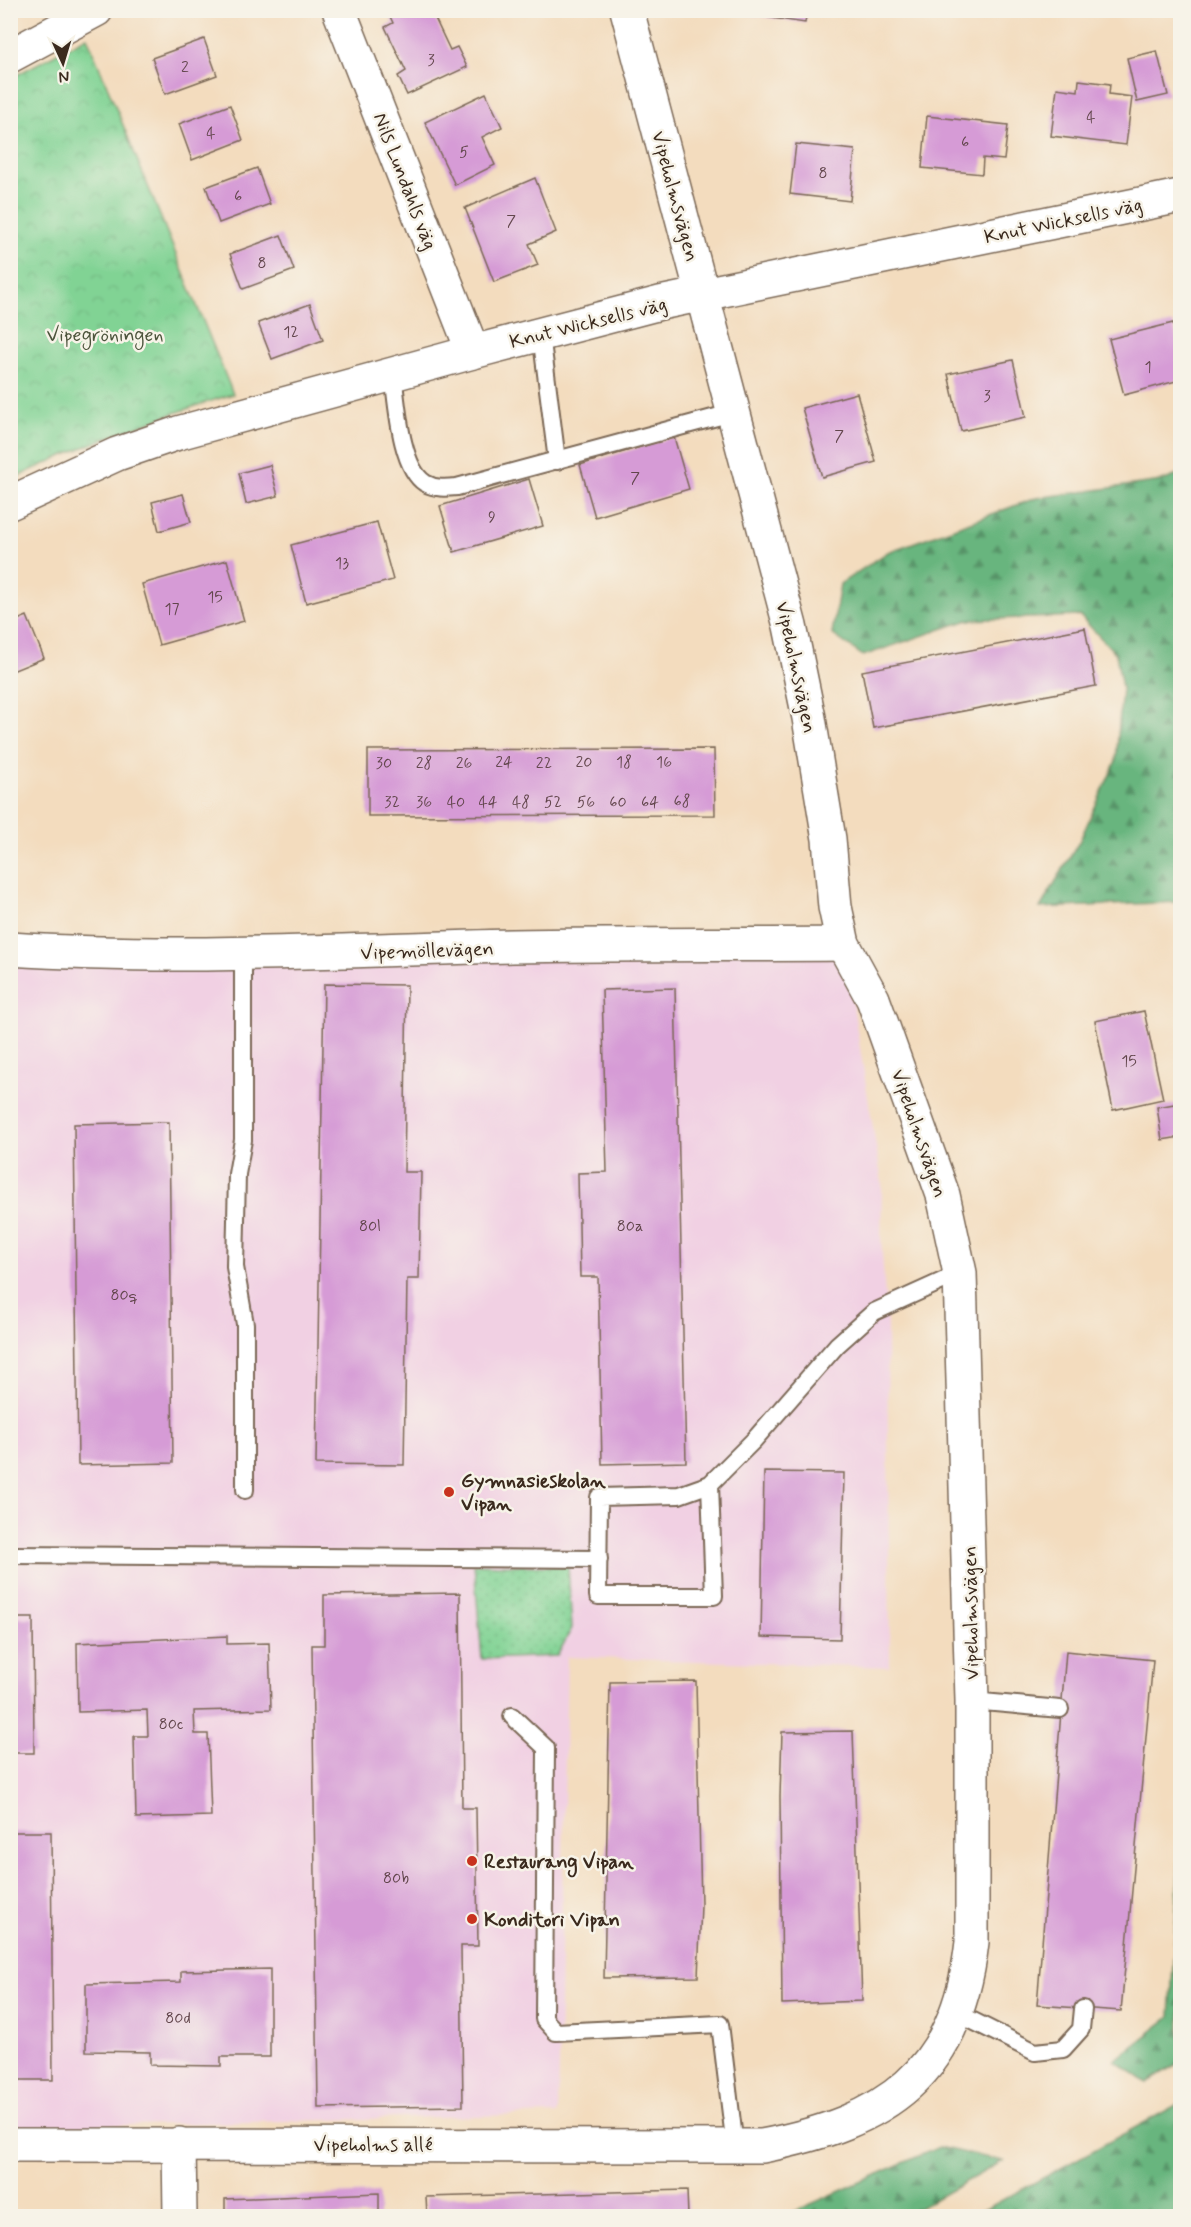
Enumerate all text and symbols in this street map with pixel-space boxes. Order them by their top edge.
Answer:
north arrow [33,33,93,93]
house number: 3 [427,50,435,71]
house number: 2 [181,57,189,78]
text: N [58,66,70,87]
house number: 4 [1086,107,1096,128]
street label: Nils Lundahls väg [366,109,443,254]
house number: 4 [206,123,216,144]
street label: Vipeholmsvägen [644,128,705,265]
house number: 6 [961,132,969,153]
house number: 5 [459,142,469,163]
house number: 8 [818,163,828,184]
house number: 6 [234,186,242,207]
street label: Knut Wicksells väg [982,192,1145,251]
house number: 7 [506,211,516,232]
house number: 8 [257,253,267,274]
street label: Knut Wicksells väg [507,291,670,356]
park label: Vipegröningen [46,322,164,350]
house number: 12 [283,322,299,343]
house number: 1 [1144,357,1152,378]
house number: 3 [983,386,991,407]
house number: 7 [834,426,844,447]
house number: 7 [630,468,640,489]
house number: 9 [488,507,496,528]
house number: 13 [335,553,349,574]
house number: 15 [207,587,223,608]
house number: 17 [164,599,180,620]
street label: Vipeholmsvägen [768,599,823,736]
house number: 24 [495,752,513,773]
house number: 20 [576,752,593,773]
house number: 18 [616,752,632,773]
house number: 16 [656,752,672,773]
house number: 30 [376,753,392,774]
house number: 28 [416,753,432,774]
house number: 26 [456,753,472,774]
house number: 22 [536,753,552,774]
house number: 68 [674,791,690,812]
house number: 32 [384,792,400,813]
house number: 36 [416,792,432,813]
house number: 40 [447,792,465,813]
house number: 44 [478,792,498,813]
house number: 48 [512,792,530,813]
house number: 52 [544,792,562,813]
house number: 56 [577,792,595,813]
house number: 60 [609,792,627,813]
house number: 64 [641,792,659,813]
street label: Vipemöllevägen [360,936,494,967]
house number: 15 [1121,1051,1137,1072]
street label: Vipeholmsvägen [884,1066,953,1201]
house number: 80l [359,1216,381,1237]
house number: 80a [617,1216,643,1237]
house number: 80q [111,1285,138,1306]
place label: Gymnasieskolan Vipan [461,1468,606,1518]
marker: Gymnasieskolan Vipan [442,1485,456,1499]
street label: Vipeholmsvägen [957,1546,986,1680]
house number: 80c [159,1714,184,1735]
place label: Restaurang Vipan [484,1849,634,1878]
marker: Restaurang Vipan [465,1854,479,1868]
house number: 80b [383,1868,409,1889]
place label: Konditori Vipan [484,1907,620,1934]
marker: Konditori Vipan [465,1912,479,1926]
house number: 80d [165,2008,191,2029]
street label: Vipeholms allé [313,2132,433,2159]

